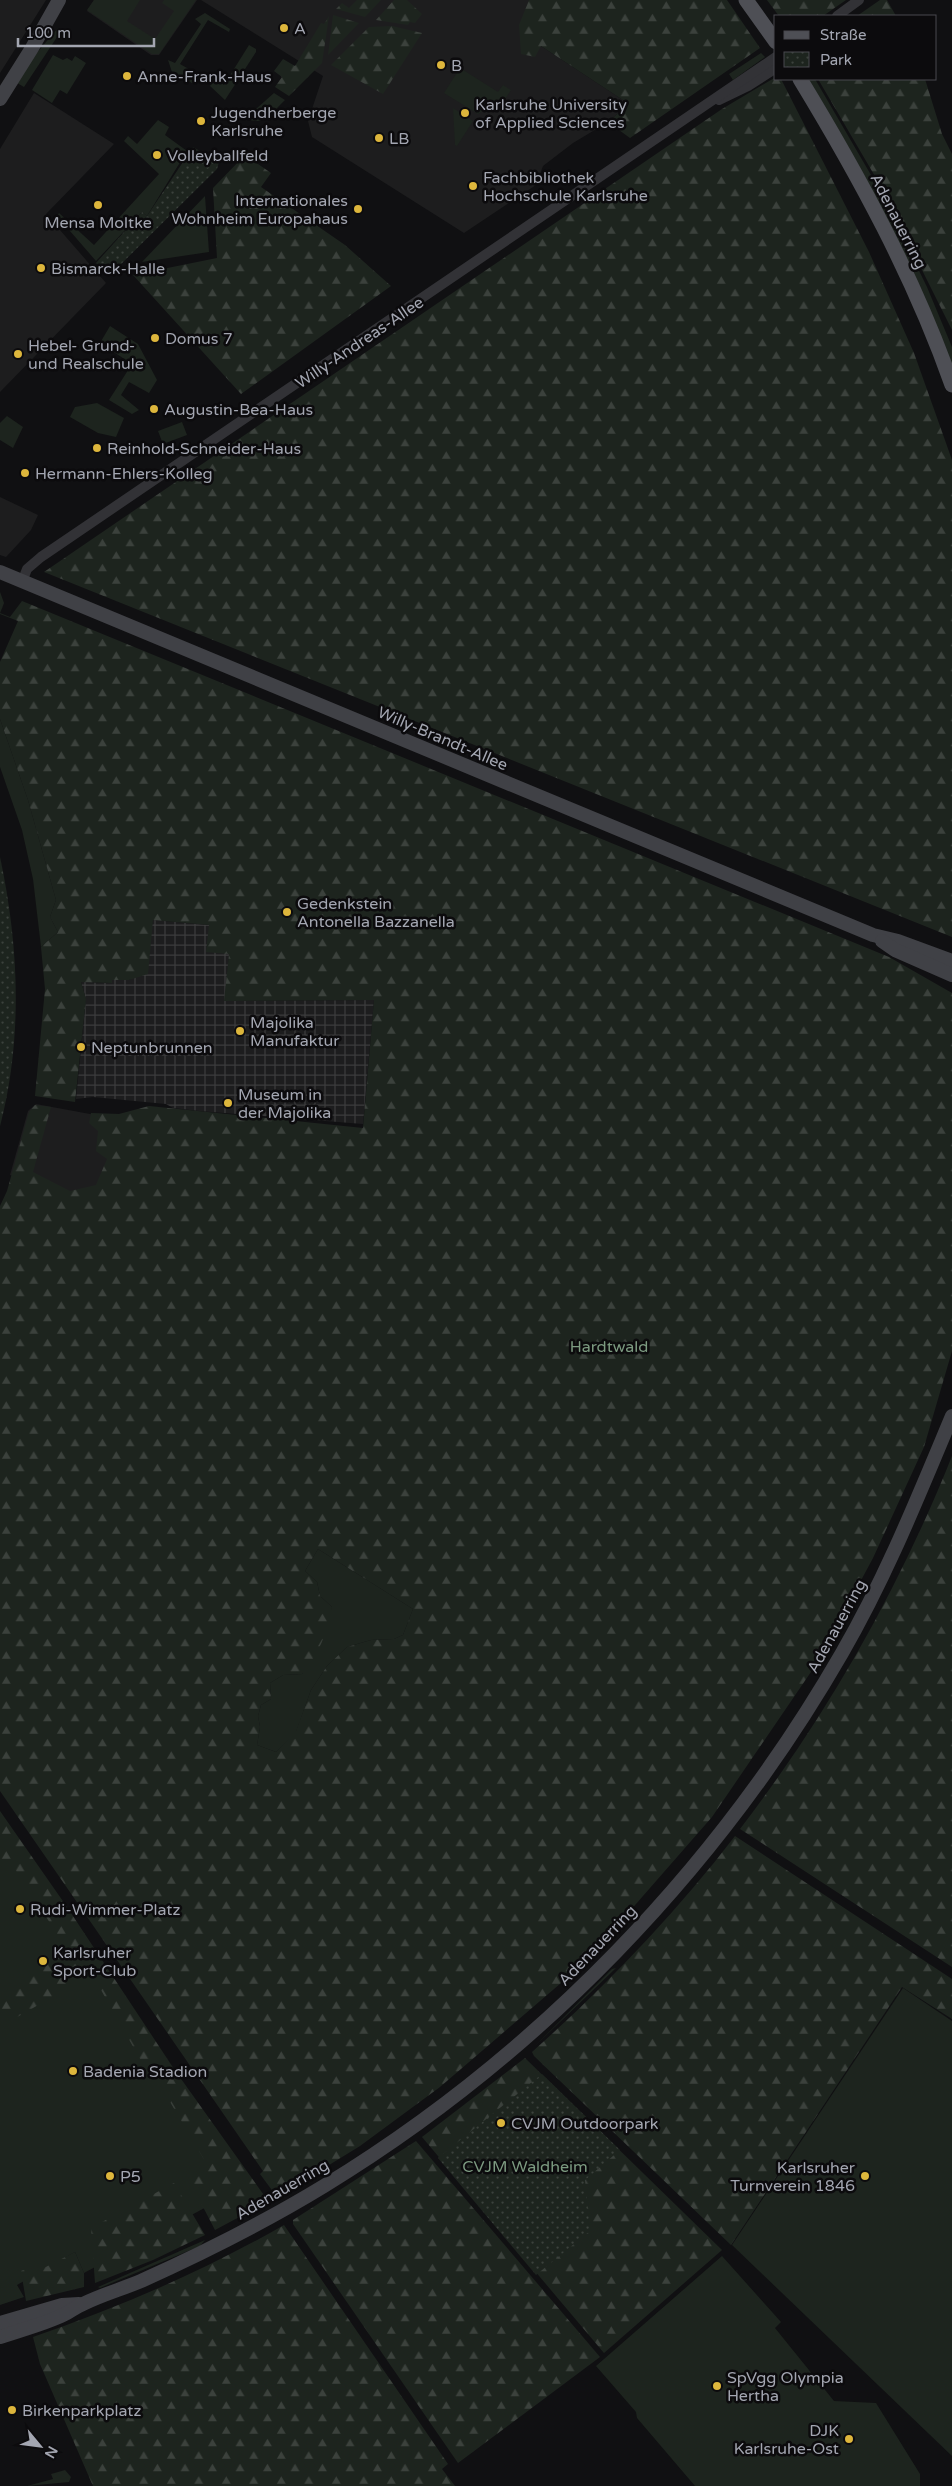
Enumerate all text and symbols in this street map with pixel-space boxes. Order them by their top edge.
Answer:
scale bar [18,15,154,47]
legend [774,15,937,80]
place label: A [294,19,306,39]
marker: A [278,22,290,34]
text: 100 m [25,24,71,42]
text: Straße [820,26,866,44]
text: Park [820,51,852,69]
place label: B [451,56,462,76]
marker: B [435,59,447,71]
place label: Anne-Frank-Haus [137,67,272,87]
marker: Anne-Frank-Haus [121,70,133,82]
place label: Karlsruhe University of Applied Sciences [475,95,627,133]
place label: Jugendherberge Karlsruhe [211,103,336,141]
marker: Karlsruhe University of Applied Sciences [459,107,471,119]
marker: Jugendherberge Karlsruhe [195,115,207,127]
place label: LB [389,129,409,149]
marker: LB [373,132,385,144]
place label: Volleyballfeld [167,146,268,166]
marker: Volleyballfeld [151,149,163,161]
place label: Fachbibliothek Hochschule Karlsruhe [483,168,648,206]
street label: Adenauerring [865,170,931,273]
marker: Fachbibliothek Hochschule Karlsruhe [467,180,479,192]
place label: Internationales Wohnheim Europahaus [171,191,348,229]
marker: Mensa Moltke [92,199,104,211]
marker: Internationales Wohnheim Europahaus [352,203,364,215]
place label: Mensa Moltke [44,213,152,233]
place label: Bismarck-Halle [51,259,165,279]
marker: Bismarck-Halle [35,262,47,274]
street label: Willy-Andreas-Allee [292,293,427,393]
place label: Domus 7 [165,329,233,349]
marker: Domus 7 [149,332,161,344]
place label: Hebel- Grund- und Realschule [28,336,144,374]
marker: Hebel- Grund- und Realschule [12,348,24,360]
place label: Augustin-Bea-Haus [164,400,313,420]
marker: Augustin-Bea-Haus [148,403,160,415]
place label: Reinhold-Schneider-Haus [107,439,301,459]
marker: Reinhold-Schneider-Haus [91,442,103,454]
place label: Hermann-Ehlers-Kolleg [35,464,213,484]
marker: Hermann-Ehlers-Kolleg [19,467,31,479]
street label: Willy-Brandt-Allee [375,703,511,775]
place label: Gedenkstein Antonella Bazzanella [297,894,455,932]
marker: Gedenkstein Antonella Bazzanella [281,906,293,918]
place label: Majolika Manufaktur [250,1013,340,1051]
marker: Majolika Manufaktur [234,1025,246,1037]
place label: Neptunbrunnen [91,1038,213,1058]
marker: Neptunbrunnen [75,1041,87,1053]
place label: Museum in der Majolika [238,1085,331,1123]
marker: Museum in der Majolika [222,1097,234,1109]
park label: Hardtwald [570,1337,648,1357]
street label: Adenauerring [803,1576,871,1677]
place label: Rudi-Wimmer-Platz [30,1900,180,1920]
street label: Adenauerring [554,1901,641,1990]
marker: Rudi-Wimmer-Platz [14,1903,26,1915]
place label: Karlsruher Sport-Club [53,1943,136,1981]
marker: Karlsruher Sport-Club [37,1955,49,1967]
place label: Badenia Stadion [83,2062,207,2082]
marker: Badenia Stadion [67,2065,79,2077]
place label: CVJM Outdoorpark [511,2114,659,2134]
marker: CVJM Outdoorpark [495,2117,507,2129]
street label: Adenauerring [232,2155,333,2225]
park label: CVJM Waldheim [462,2157,588,2177]
place label: Karlsruher Turnverein 1846 [730,2158,856,2196]
place label: P5 [120,2167,141,2187]
marker: P5 [104,2170,116,2182]
marker: Karlsruher Turnverein 1846 [859,2170,871,2182]
place label: SpVgg Olympia Hertha [727,2368,844,2406]
marker: SpVgg Olympia Hertha [711,2380,723,2392]
place label: Birkenparkplatz [22,2401,141,2421]
marker: Birkenparkplatz [6,2404,18,2416]
north arrow [15,2421,65,2471]
place label: DJK Karlsruhe-Ost [734,2421,839,2459]
marker: DJK Karlsruhe-Ost [843,2433,855,2445]
text: N [41,2443,61,2461]

